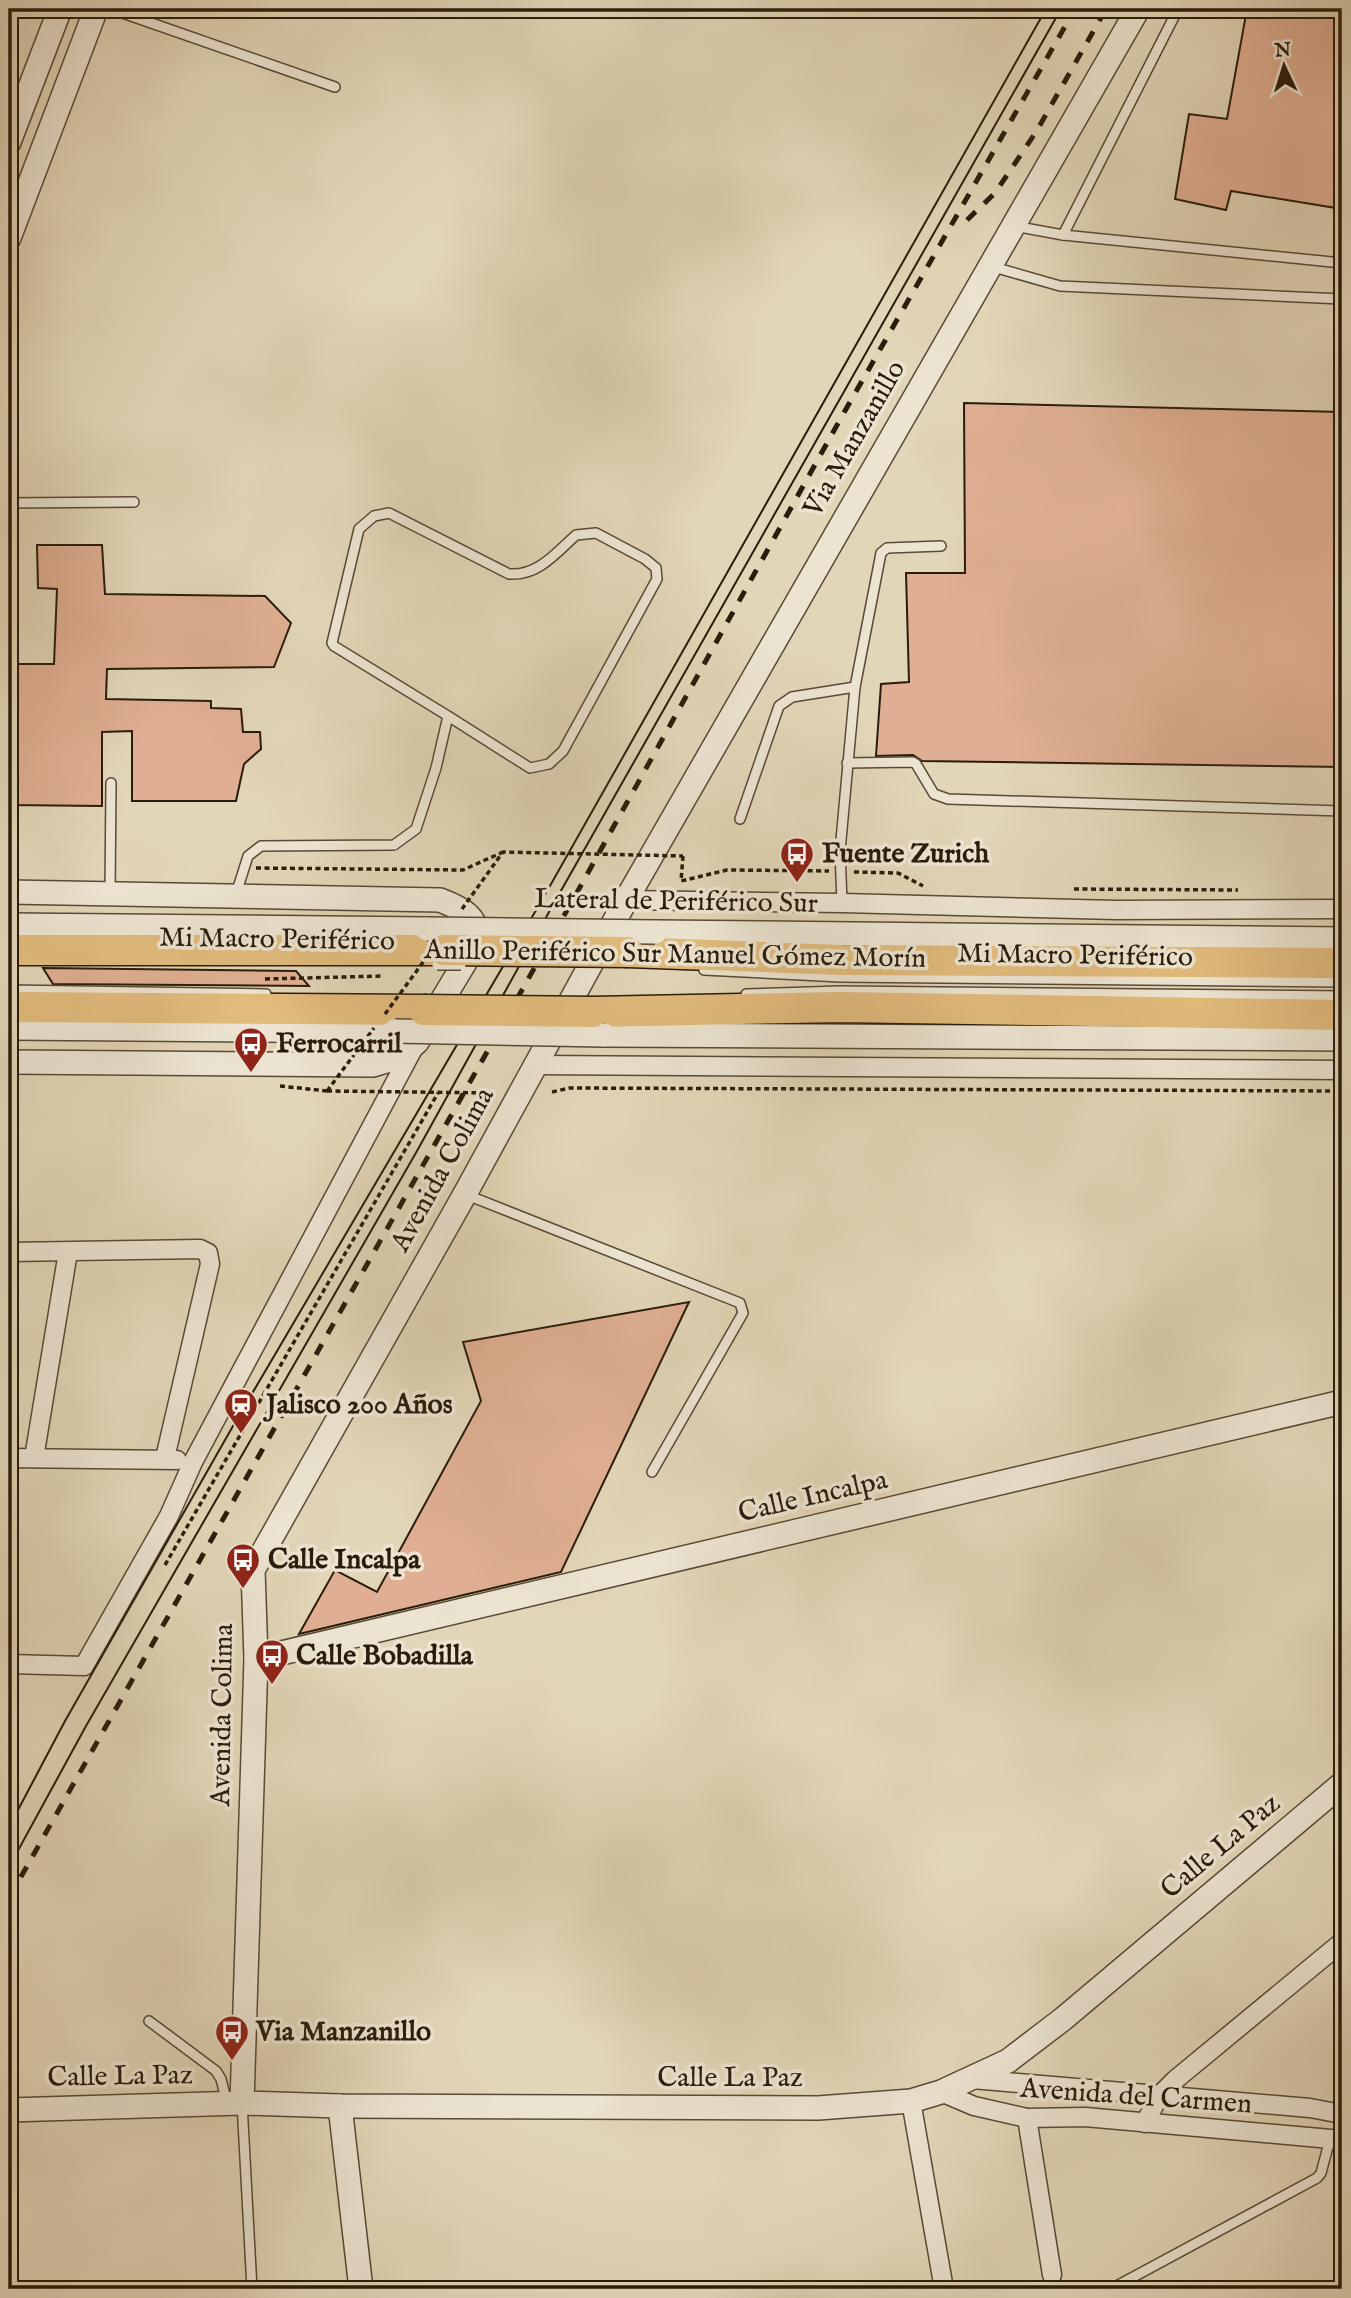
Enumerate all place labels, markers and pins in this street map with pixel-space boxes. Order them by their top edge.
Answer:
bus stop icon: Fuente Zurich [778,835,816,884]
place label: Fuente Zurich [822,837,990,872]
bus stop icon: Ferrocarril [232,1025,270,1074]
place label: Ferrocarril [276,1027,403,1062]
station icon: Jalisco 200 Años [222,1386,260,1435]
place label: Jalisco 200 Años [262,1388,453,1423]
bus stop icon: Calle Incalpa [224,1541,262,1590]
place label: Calle Incalpa [268,1543,421,1578]
bus stop icon: Calle Bobadilla [253,1637,291,1686]
place label: Calle Bobadilla [296,1639,474,1674]
bus stop icon: Via Manzanillo [213,2013,251,2062]
place label: Via Manzanillo [255,2015,431,2050]

